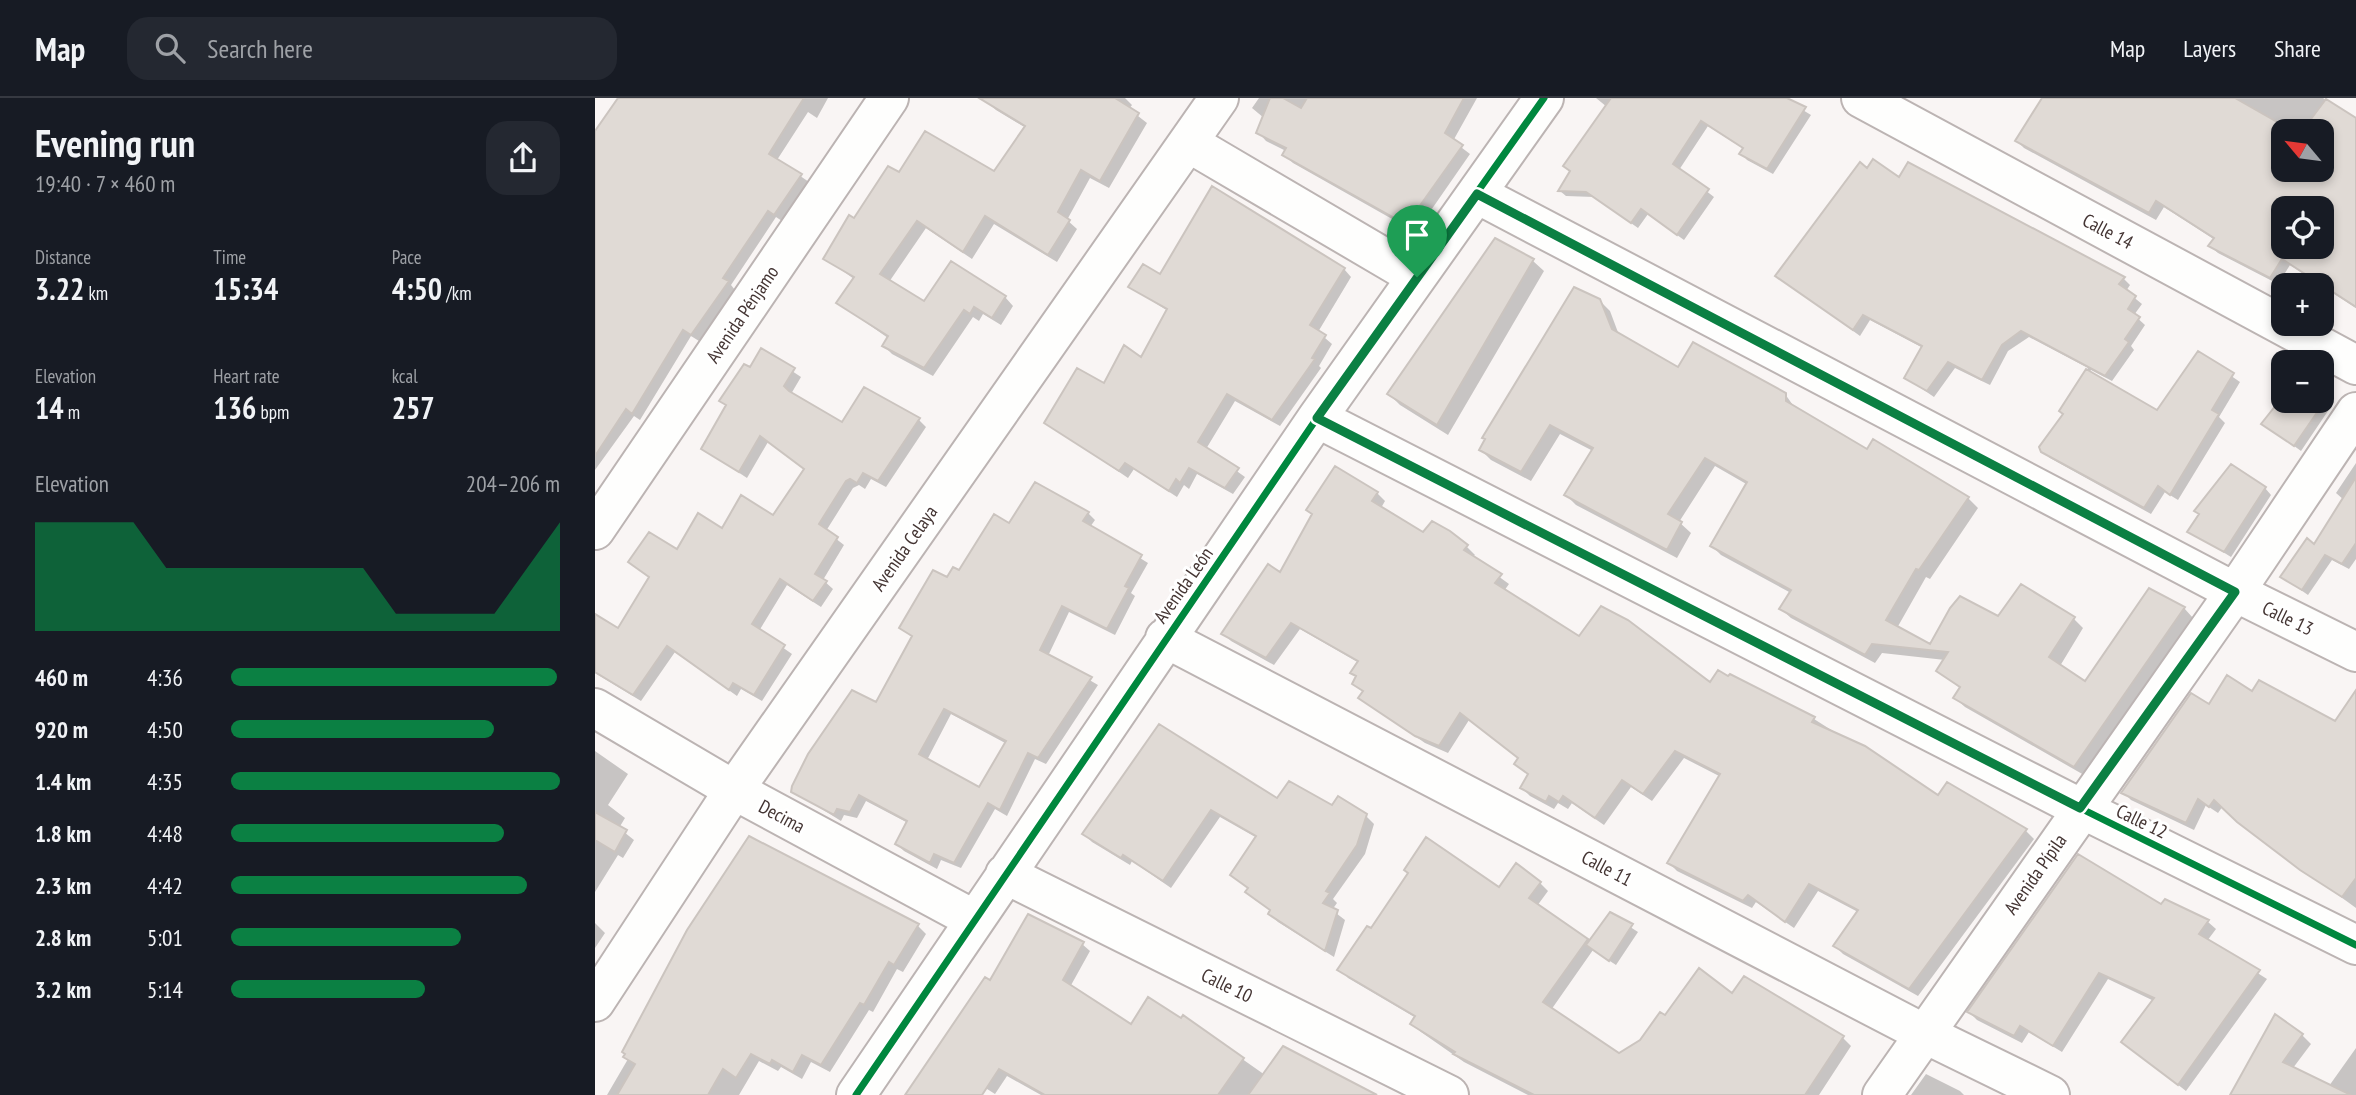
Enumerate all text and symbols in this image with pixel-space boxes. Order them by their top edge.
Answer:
search box [127,17,617,80]
text: Map [35,27,85,70]
icon: search [151,29,189,67]
text: Search here [207,32,313,65]
text: Map [2110,33,2145,64]
text: Layers [2183,33,2236,64]
text: Share [2274,33,2321,64]
text: Evening run [35,118,195,167]
north arrow [2271,119,2335,182]
map controls [2271,119,2334,413]
button: share [486,121,560,195]
text: 19:40 · 7 × 460 m [35,169,175,198]
button: locate [2271,196,2334,259]
pin [1387,205,1447,277]
street label: Calle 14 [2079,208,2138,254]
icon: arrive [1398,216,1436,254]
text: Distance [35,245,91,269]
text: Time [213,245,246,269]
text: Pace [392,245,422,269]
street label: Avenida Pénjamo [701,261,783,367]
text: 3.22 [35,269,84,308]
text: 15:34 [213,269,278,308]
text: 4:50 [392,269,442,308]
button: + [2271,273,2334,336]
text: km [84,281,108,305]
text: /km [442,281,472,305]
button: − [2271,350,2334,413]
text: Elevation [35,364,96,388]
text: Heart rate [213,364,280,388]
text: kcal [392,364,418,388]
text: 14 [35,388,64,427]
text: 136 [213,388,256,427]
text: 257 [392,388,435,427]
text: m [64,400,80,424]
text: bpm [256,400,289,424]
text: Elevation [35,469,109,498]
text: 204–206 m [466,469,560,498]
street label: Avenida Celaya [866,501,942,595]
street label: Avenida León [1148,542,1218,628]
street label: Calle 13 [2259,595,2317,641]
text: 460 m [35,663,88,692]
text: 4:36 [147,663,183,692]
text: 920 m [35,715,88,744]
text: 4:50 [147,715,183,744]
text: 1.4 km [35,767,91,796]
text: 4:35 [147,767,183,796]
street label: Decima [755,794,809,838]
street label: Calle 12 [2113,798,2171,844]
text: 1.8 km [35,819,91,848]
text: 4:48 [147,819,183,848]
street label: Avenida Pípila [1998,829,2072,919]
street label: Calle 11 [1578,845,1636,891]
text: 2.3 km [35,871,91,900]
text: 4:42 [147,871,183,900]
text: 2.8 km [35,923,91,952]
text: 5:01 [147,923,183,952]
street label: Calle 10 [1198,962,1256,1008]
text: 3.2 km [35,975,91,1004]
text: 5:14 [147,975,183,1004]

